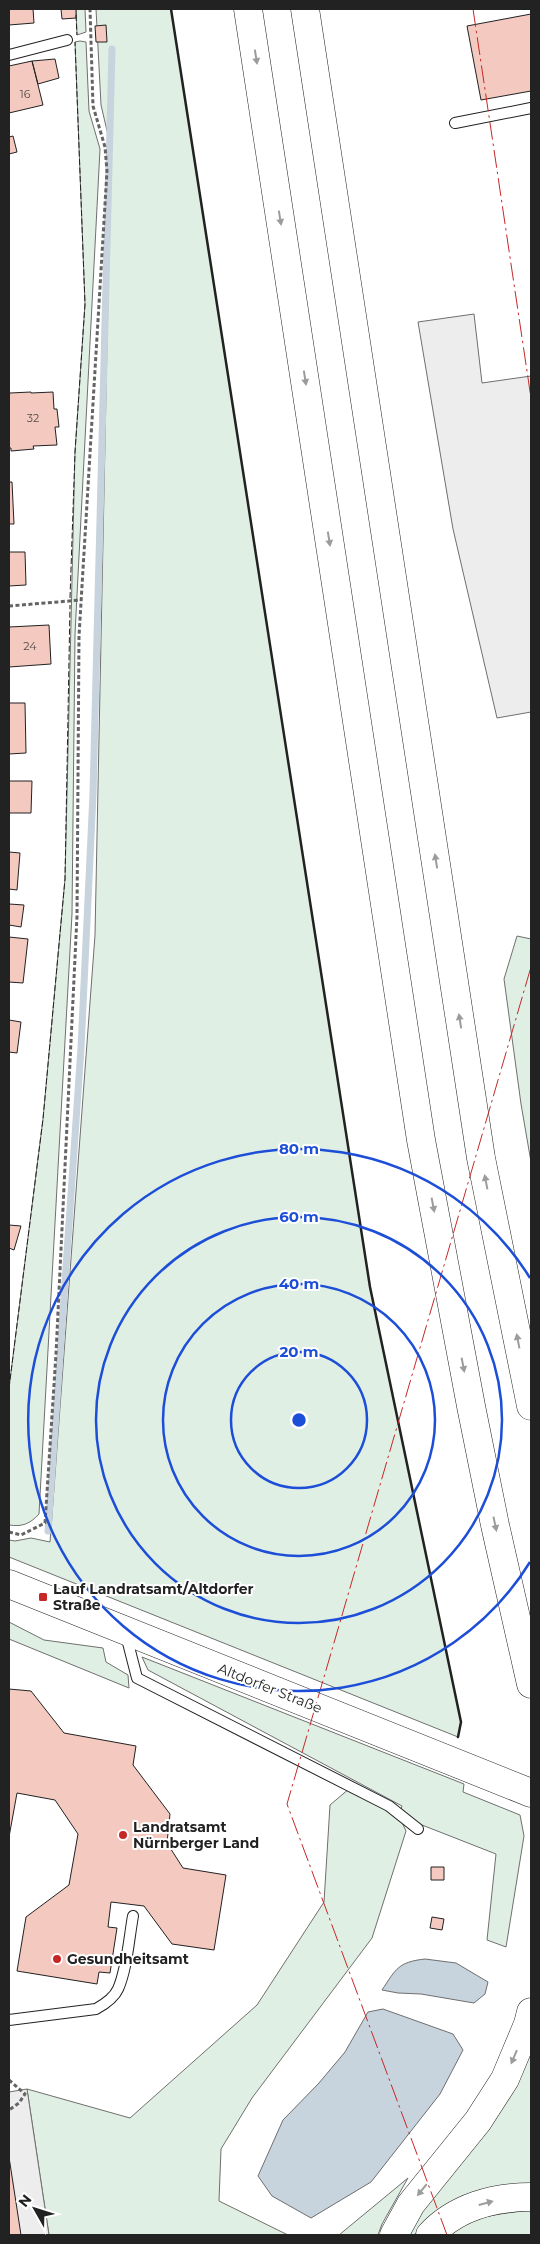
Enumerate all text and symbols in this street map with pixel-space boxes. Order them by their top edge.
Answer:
one-way arrow [252,49,260,65]
house number: 16 [20,87,31,101]
one-way arrow [277,210,285,226]
one-way arrow [301,371,309,387]
house number: 32 [27,411,39,425]
one-way arrow [326,531,334,547]
house number: 24 [23,639,37,653]
one-way arrow [431,852,439,868]
one-way arrow [456,1013,464,1029]
text: 80 m [279,1139,319,1158]
one-way arrow [482,1174,490,1189]
one-way arrow [430,1197,438,1213]
text: 60 m [279,1207,319,1226]
text: 40 m [279,1274,319,1293]
one-way arrow [514,1334,522,1349]
text: 20 m [279,1342,319,1361]
one-way arrow [460,1357,468,1373]
centre of rings [290,1411,308,1429]
one-way arrow [491,1516,499,1532]
place label: Lauf Landratsamt/Altdorfer Straße [53,1580,254,1614]
marker: Lauf Landratsamt/Altdorfer Straße [37,1591,49,1603]
street label: Altdorfer Straße [215,1659,325,1717]
place label: Landratsamt Nürnberger Land [133,1818,259,1852]
marker: Landratsamt Nürnberger Land [117,1829,129,1841]
place label: Gesundheitsamt [67,1950,189,1968]
marker: Gesundheitsamt [51,1953,63,1965]
one-way arrow [509,2050,517,2064]
north arrow [10,2184,60,2234]
one-way arrow [417,2184,428,2197]
text: N [14,2191,35,2211]
one-way arrow [479,2198,494,2206]

